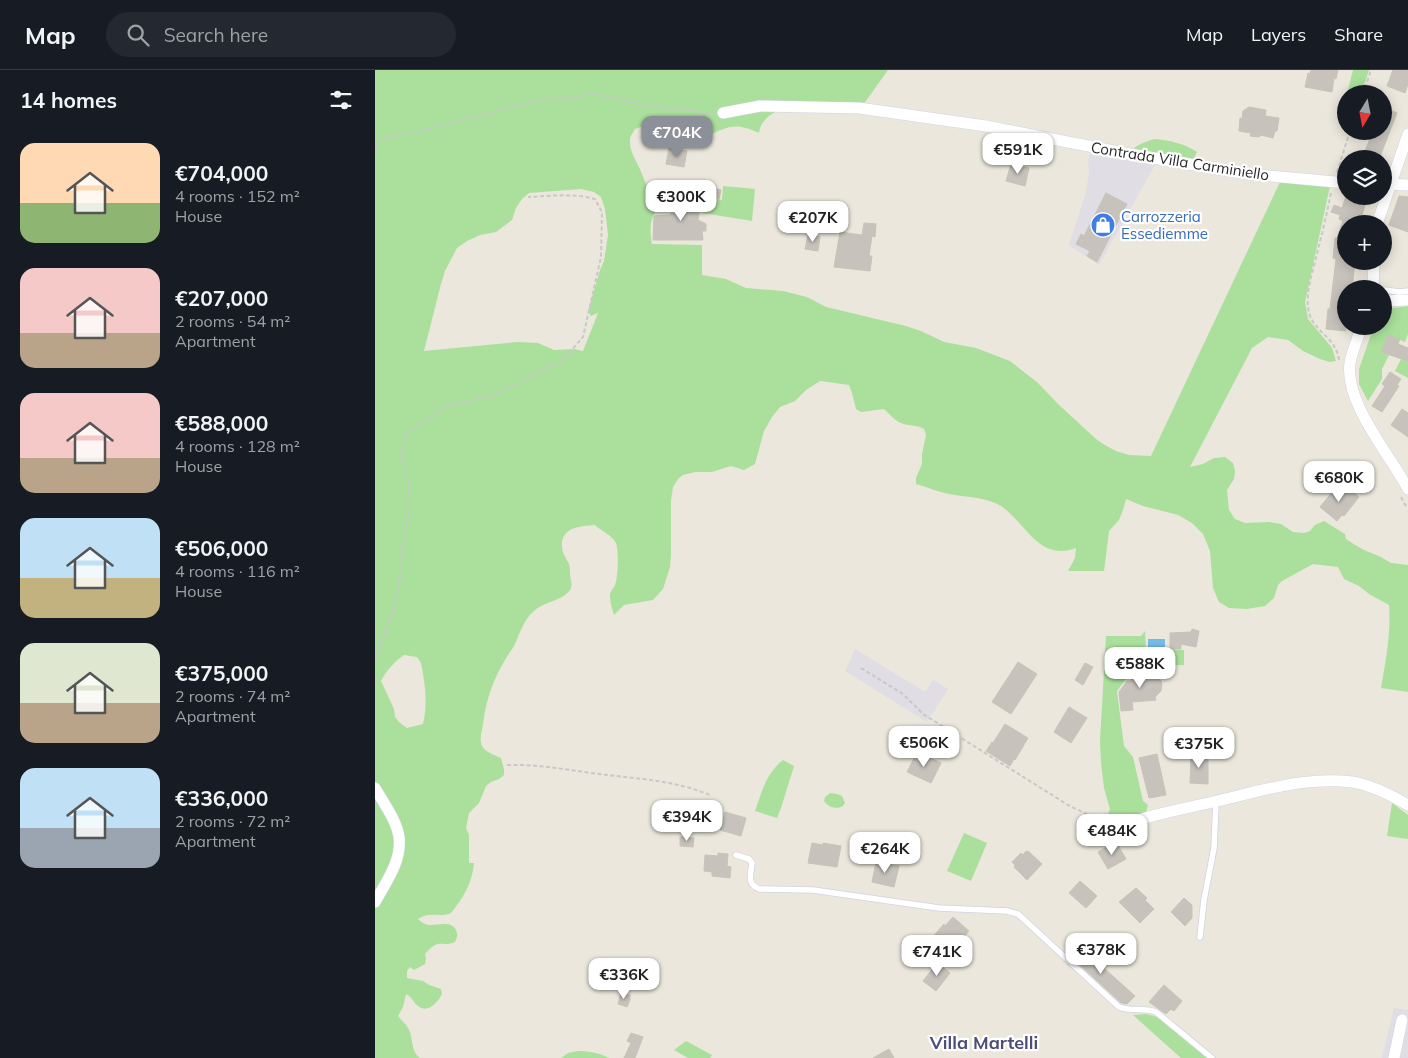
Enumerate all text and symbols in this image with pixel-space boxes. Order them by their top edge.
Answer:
search box [106,12,456,57]
text: Map [25,20,76,50]
icon: search [124,21,152,49]
text: Search here [164,23,268,47]
text: Map [1186,23,1223,46]
text: Layers [1251,23,1306,46]
text: Share [1334,23,1383,46]
north arrow [1337,85,1393,140]
map controls [1337,85,1392,335]
icon: filters [327,86,355,114]
text: 14 homes [20,87,117,113]
pin: €704K [642,116,712,158]
text: €704K [652,122,702,142]
pin: €591K [983,132,1053,175]
street label: Contrada Villa Carminiello [1090,138,1270,184]
text: €591K [993,139,1043,159]
button: layers [1337,150,1392,205]
text: €704,000 [175,160,268,186]
icon: home [60,163,120,223]
pin: €300K [646,180,716,222]
text: 4 rooms · 152 m² [175,186,300,206]
text: €300K [656,186,706,206]
pin: €207K [778,200,848,243]
text: House [175,206,222,226]
text: €207K [788,207,838,227]
place label: Carrozzeria Essediemme [1121,207,1208,243]
shop icon: Carrozzeria Essediemme [1090,212,1116,238]
button: + [1337,215,1392,270]
button: − [1337,280,1392,335]
text: €207,000 [175,285,268,311]
icon: home [60,288,120,348]
text: 2 rooms · 54 m² [175,311,290,331]
text: Apartment [175,331,256,351]
text: €588,000 [175,410,268,436]
icon: home [60,413,120,473]
text: 4 rooms · 128 m² [175,436,300,456]
text: House [175,456,222,476]
pin: €680K [1304,460,1374,503]
text: €680K [1314,467,1364,487]
text: €506,000 [175,535,268,561]
icon: home [60,538,120,598]
text: 4 rooms · 116 m² [175,561,300,581]
text: House [175,581,222,601]
pin: €588K [1105,646,1175,689]
text: €588K [1115,653,1165,673]
text: €375,000 [175,660,268,686]
icon: home [60,663,120,723]
text: 2 rooms · 74 m² [175,686,290,706]
text: Apartment [175,706,256,726]
pin: €506K [889,726,959,768]
pin: €375K [1164,726,1234,769]
text: €506K [899,732,949,752]
text: €375K [1174,733,1224,753]
text: €336,000 [175,785,268,811]
icon: home [60,788,120,848]
pin: €394K [652,800,722,842]
text: €394K [662,806,712,826]
text: 2 rooms · 72 m² [175,811,290,831]
pin: €484K [1077,814,1147,856]
text: €484K [1087,820,1137,840]
text: Apartment [175,831,256,851]
pin: €264K [850,832,920,874]
text: €264K [860,838,910,858]
pin: €378K [1066,932,1136,975]
pin: €741K [902,934,972,977]
text: €378K [1076,939,1126,959]
text: €741K [912,941,962,961]
pin: €336K [589,958,659,1000]
text: €336K [599,964,649,984]
district label: Villa Martelli [929,1031,1038,1054]

